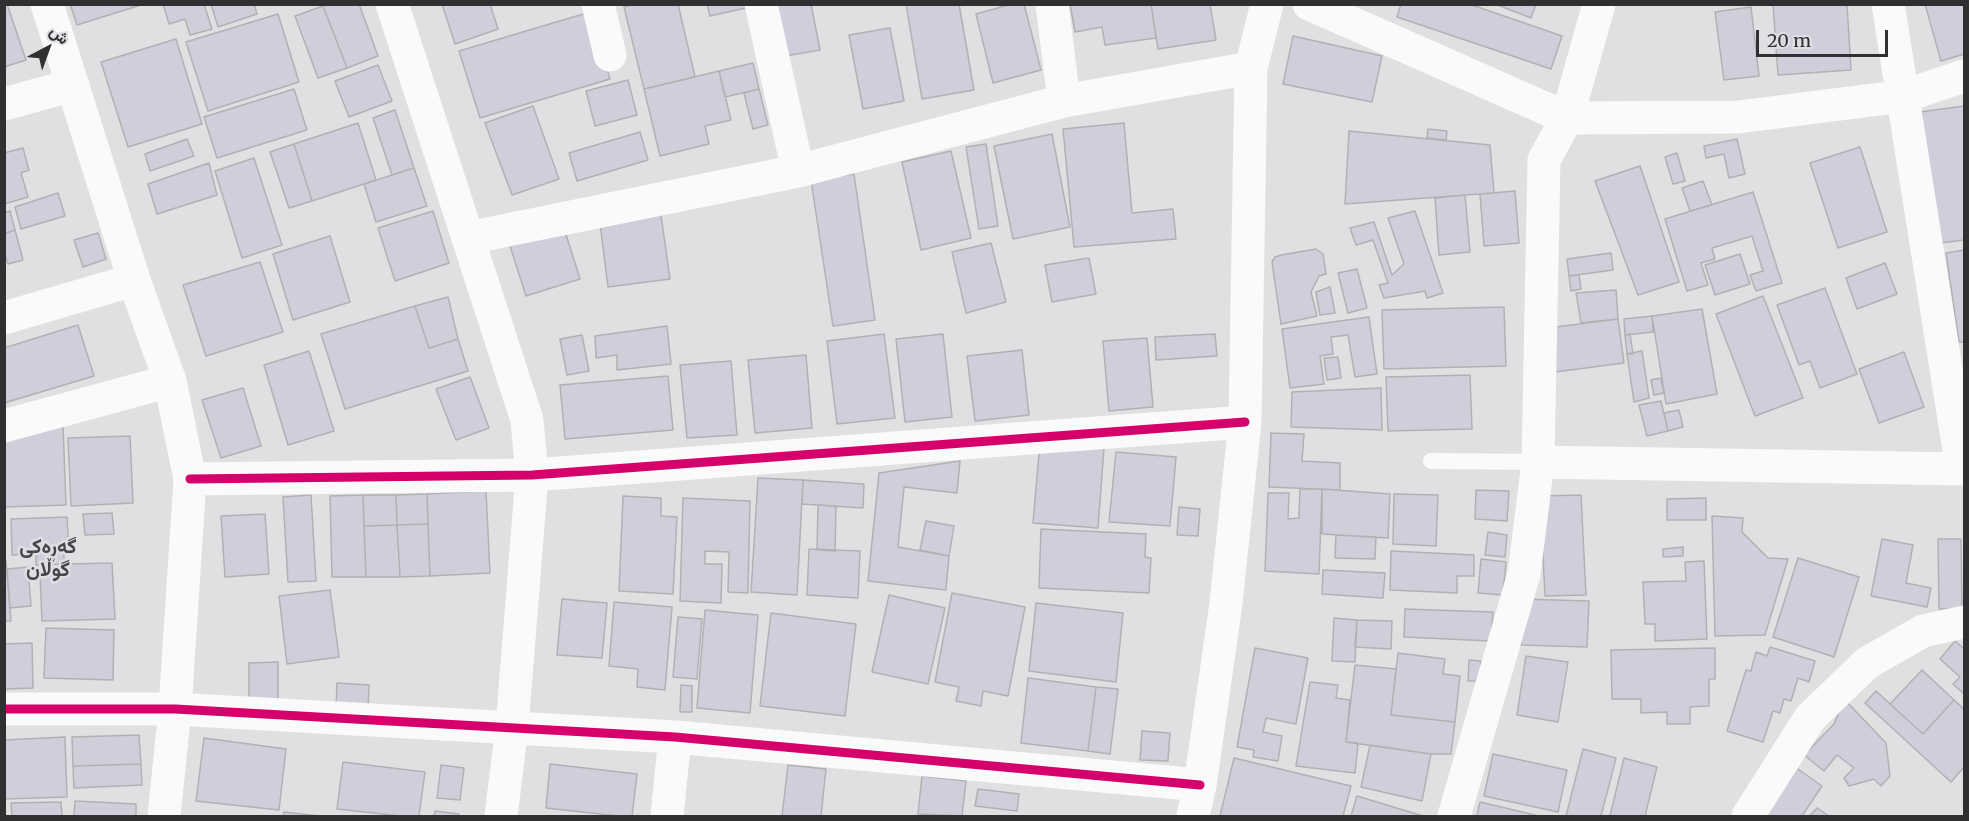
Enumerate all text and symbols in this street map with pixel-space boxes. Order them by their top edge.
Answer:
north arrow [18,18,78,78]
scale bar [1759,18,1891,56]
text: ش [46,21,74,48]
text: 20 m [1767,29,1811,52]
district label: گەڕەکی گوڵان [19,535,77,582]

